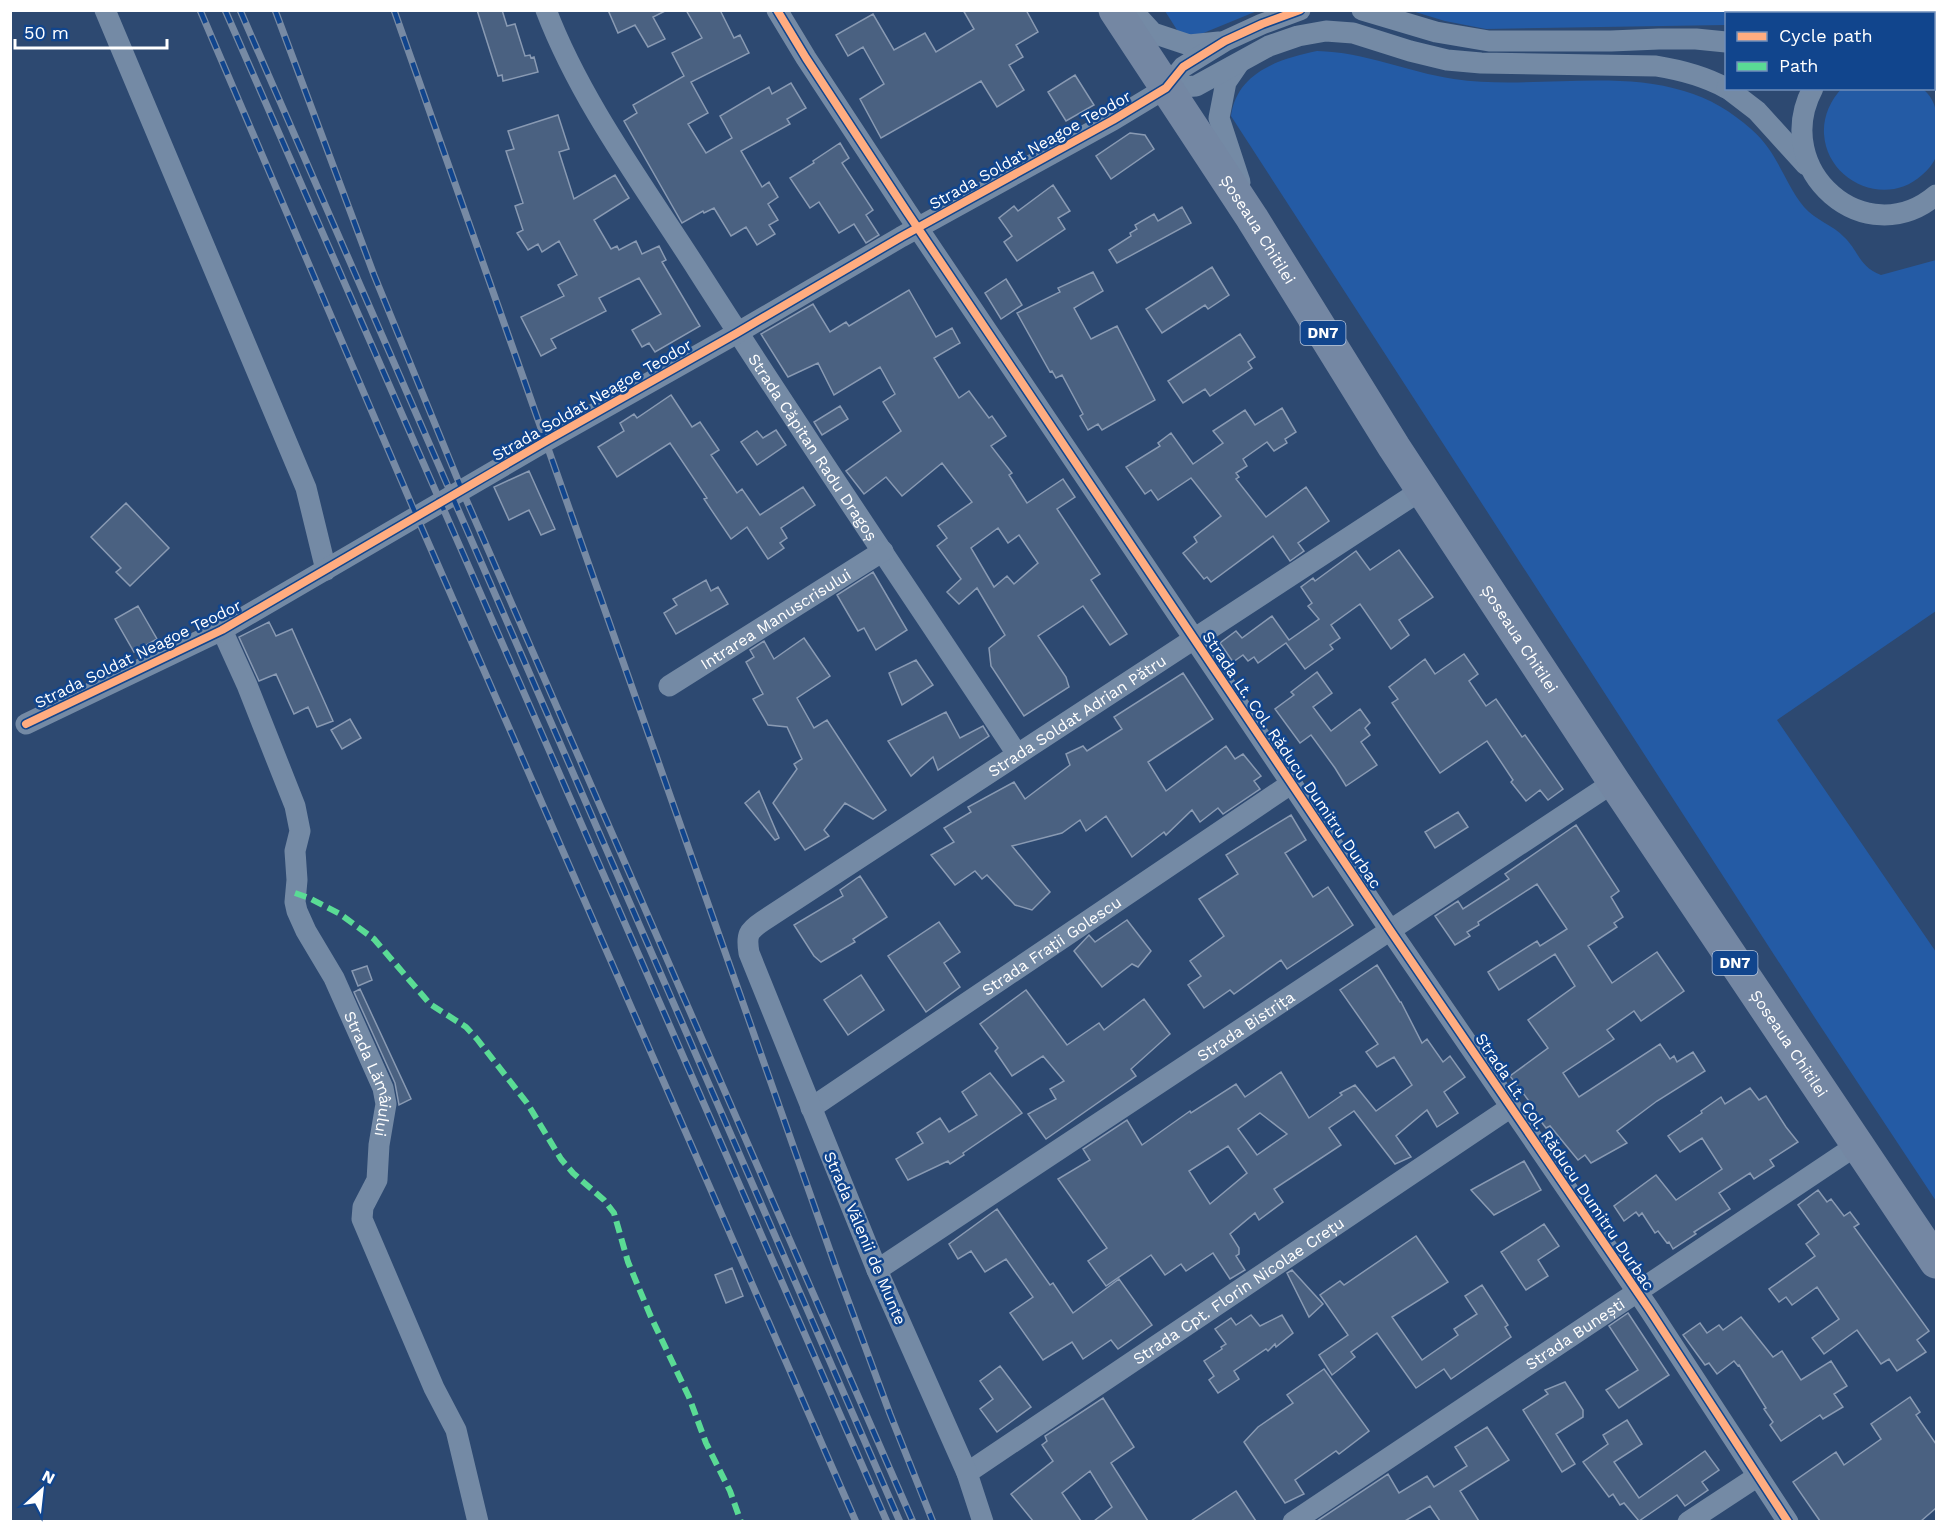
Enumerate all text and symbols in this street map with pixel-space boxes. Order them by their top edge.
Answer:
scale bar [15,12,166,50]
legend [1725,12,1935,90]
text: 50 m [24,22,69,43]
text: Cycle path [1779,25,1873,46]
text: Path [1779,55,1819,76]
street label: Strada Soldat Neagoe Teodor [926,86,1134,213]
street label: Șoseaua Chitilei [1217,171,1300,287]
road number: DN7 [1300,321,1346,345]
street label: Strada Soldat Neagoe Teodor [489,335,696,465]
street label: Strada Căpitan Radu Dragoș [744,350,882,544]
street label: Intrarea Manuscrisului [697,564,854,673]
street label: Șoseaua Chitilei [1478,581,1562,696]
street label: Strada Soldat Neagoe Teodor [32,595,245,712]
street label: Strada Lt. Col. Răducu Dumitru Durbac [1198,628,1386,892]
street label: Strada Soldat Adrian Pătru [984,650,1170,781]
street label: Strada Frații Golescu [978,892,1125,999]
road number: DN7 [1712,951,1758,975]
street label: Șoseaua Chitilei [1747,986,1832,1101]
street label: Strada Bistrița [1193,987,1298,1065]
street label: Strada Lămâiului [340,1008,395,1138]
street label: Strada Lt. Col. Răducu Dumitru Durbac [1471,1030,1659,1294]
street label: Strada Vălenii de Munte [820,1149,910,1327]
street label: Strada Cpt. Florin Nicolae Crețu [1129,1213,1348,1368]
street label: Strada Bunești [1522,1294,1628,1374]
north arrow [12,1460,72,1520]
text: N [39,1466,58,1488]

